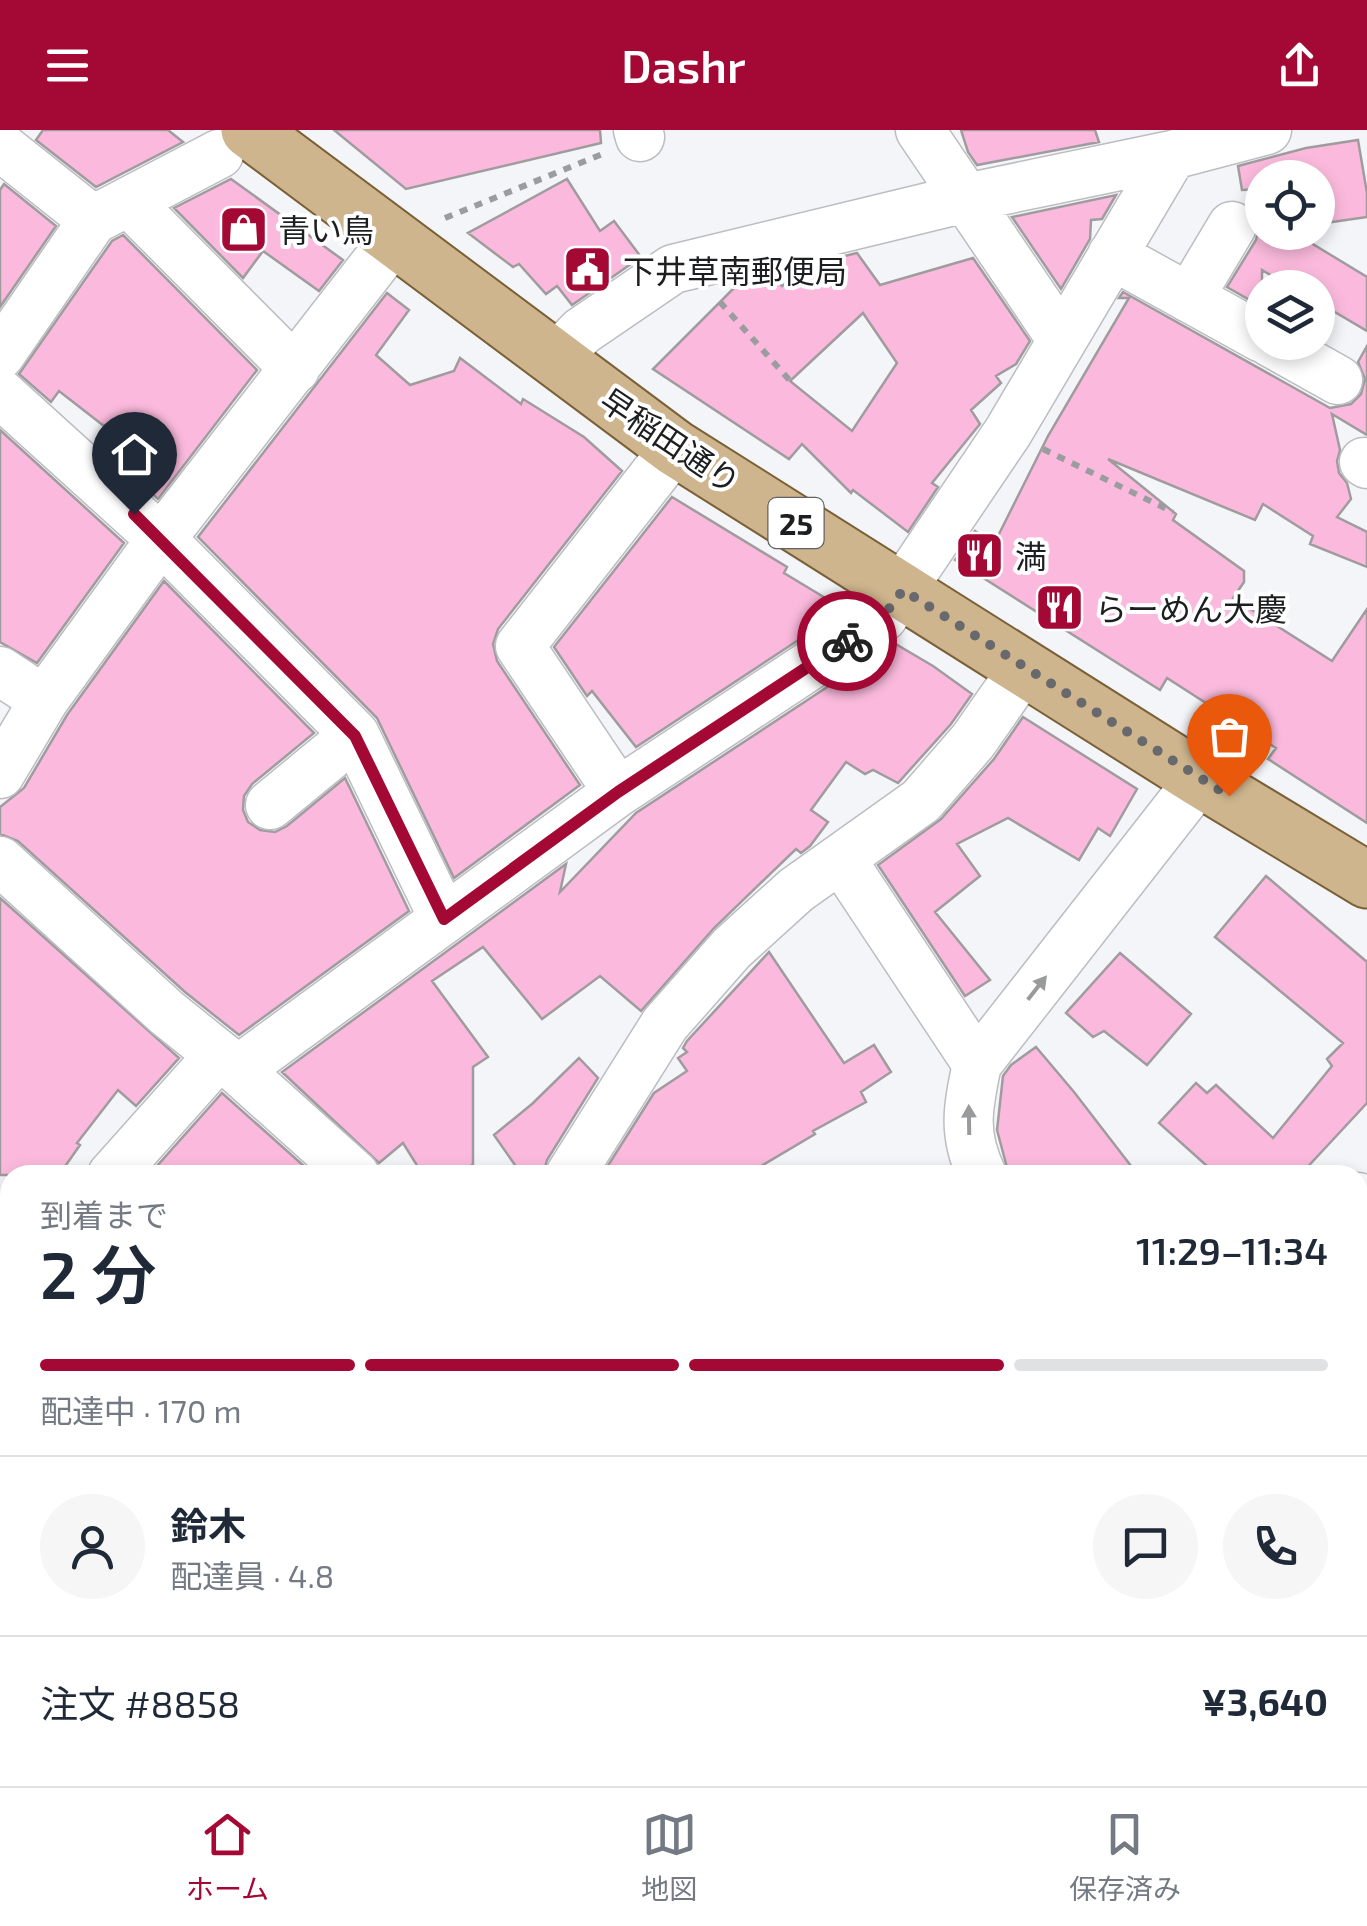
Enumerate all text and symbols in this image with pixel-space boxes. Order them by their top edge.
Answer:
icon: menu [40,38,95,93]
text: Dashr [621,38,746,92]
icon: share [1272,38,1327,93]
map controls [1245,160,1335,360]
button: locate [1245,160,1335,250]
shop icon: 青い鳥 [217,203,269,255]
place label: 青い鳥 [278,210,374,248]
public building icon: 下井草南郵便局 [562,244,614,296]
place label: 下井草南郵便局 [623,251,847,289]
button: layers [1245,270,1335,360]
street label: 早稲田通り [594,380,748,500]
pin [92,412,177,515]
icon: home [107,427,162,482]
road number: 25 [768,498,824,548]
restaurant icon: 満 [954,529,1006,581]
place label: 満 [1015,536,1047,574]
restaurant icon: らーめん大慶 [1034,582,1086,634]
place label: らーめん大慶 [1095,589,1287,627]
courier [797,591,897,691]
icon: bike [820,614,875,669]
pin [1187,694,1272,797]
icon: bag [1202,709,1257,764]
one-way arrow [1027,975,1048,1001]
one-way arrow [961,1104,977,1136]
text: 到着まで [40,1195,168,1233]
text: 11:29–11:34 [1136,1227,1328,1273]
text: 2 分 [40,1234,156,1312]
text: 配達中 · 170 m [40,1391,241,1429]
button: person [40,1494,145,1599]
button: chat [1093,1494,1198,1599]
button: phone [1223,1494,1328,1599]
text: 鈴木 [170,1502,246,1548]
text: 配達員 · 4.8 [170,1556,334,1594]
text: ¥3,640 [1201,1678,1328,1724]
text: 注文 #8858 [40,1680,240,1726]
tab: ホーム [186,1807,269,1907]
tab: 地図 [641,1807,697,1907]
tab: 保存済み [1069,1807,1181,1907]

